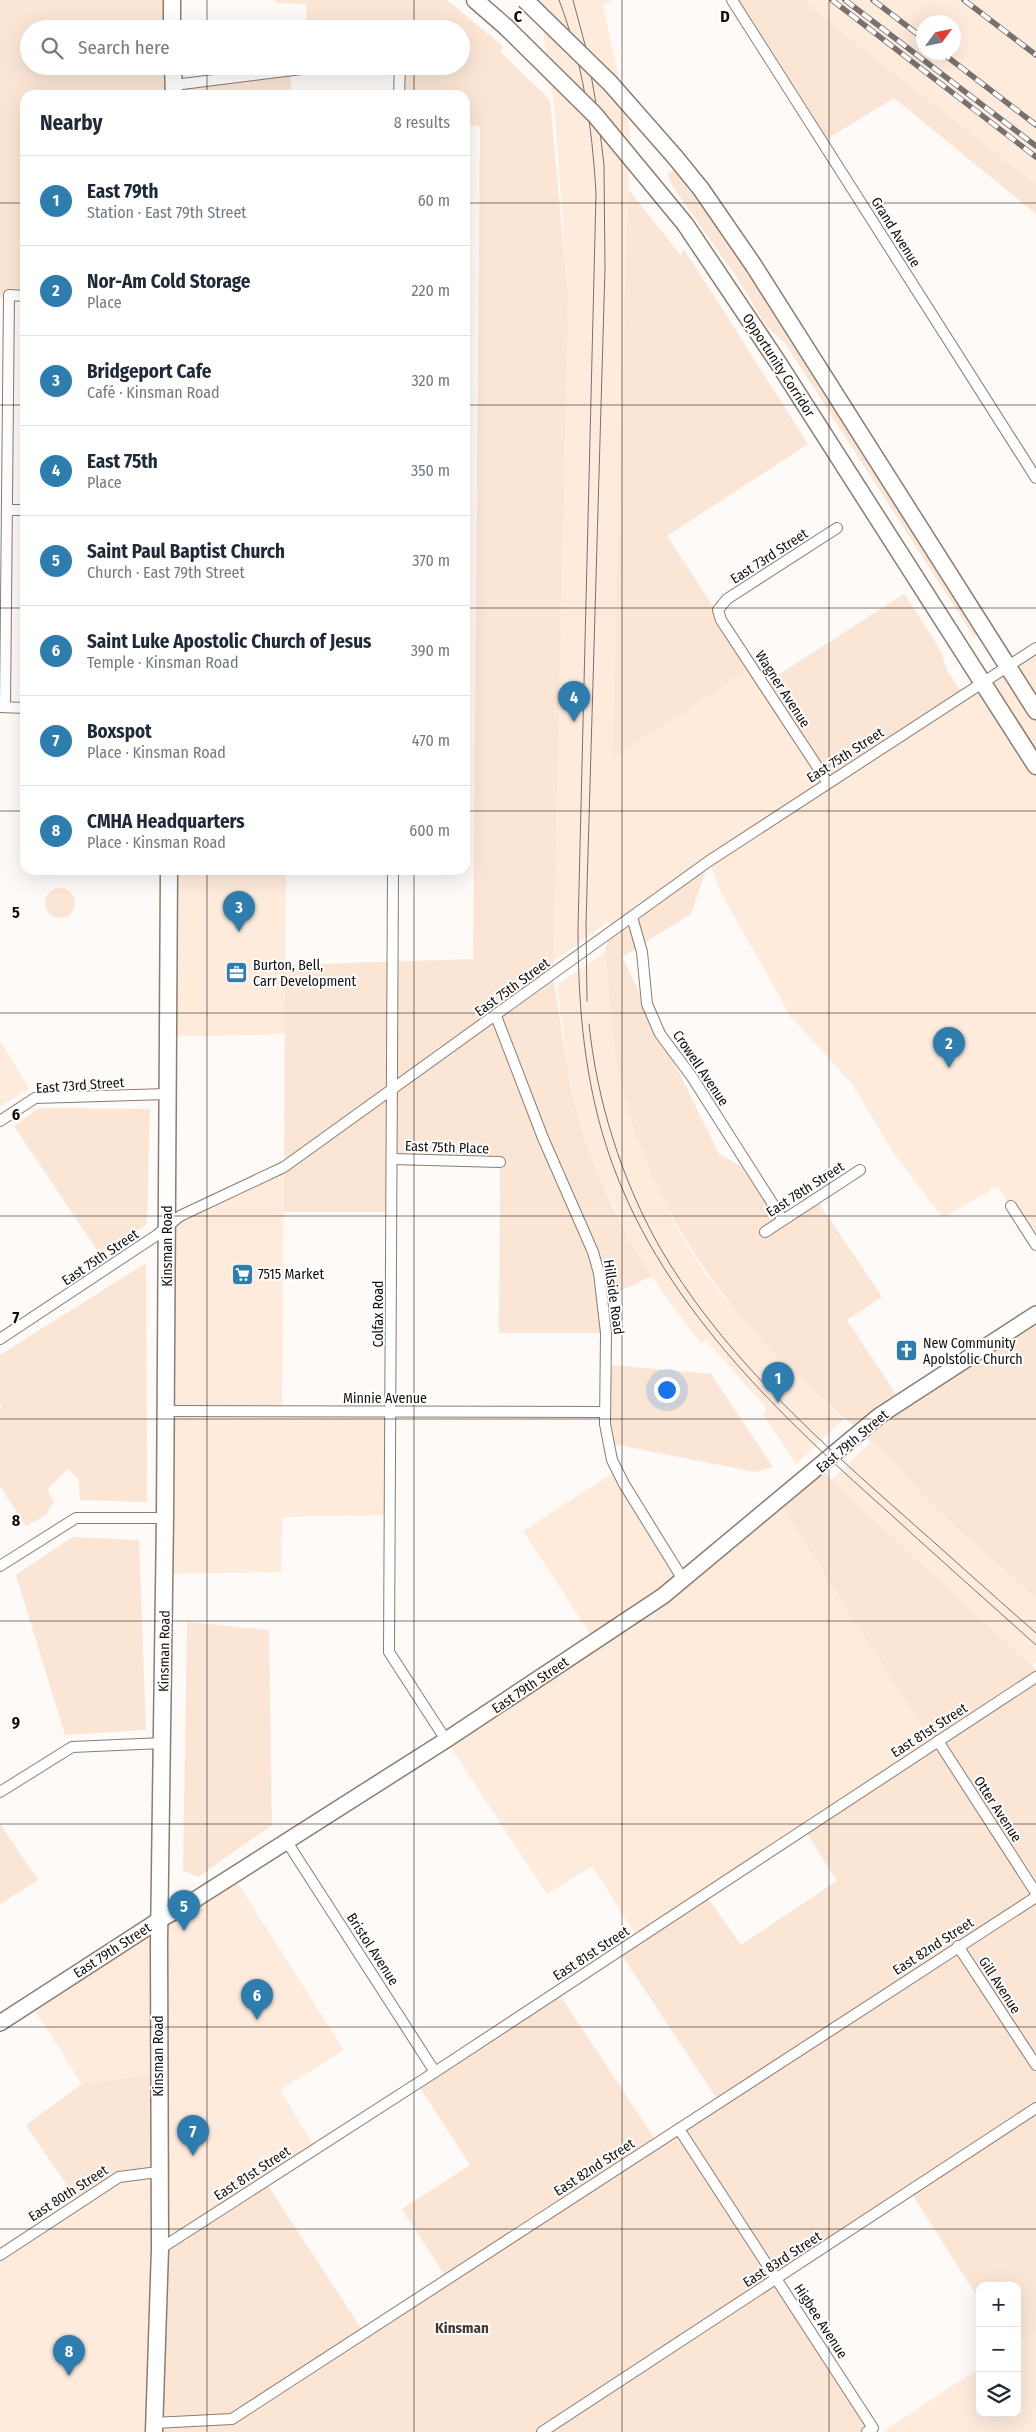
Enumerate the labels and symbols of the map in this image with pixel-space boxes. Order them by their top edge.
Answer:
text: C [514,7,523,26]
text: D [720,7,730,26]
north arrow [916,15,961,60]
street label: Grand Avenue [867,194,924,271]
street label: Opportunity Corridor [739,310,818,420]
street label: East 73rd Street [727,525,811,588]
street label: Wagner Avenue [752,648,814,731]
pin: 4 [558,681,590,722]
street label: East 75th Street [804,724,887,787]
pin: 3 [223,891,255,932]
text: 5 [12,903,20,922]
street label: East 75th Street [472,954,553,1020]
place label: Burton, Bell, Carr Development [253,957,356,990]
office icon: Burton, Bell, Carr Development [225,961,249,985]
street label: Crowell Avenue [669,1027,732,1109]
pin: 2 [933,1027,965,1068]
street label: East 73rd Street [35,1074,125,1097]
text: 6 [12,1105,20,1124]
street label: East 75th Place [405,1138,490,1157]
street label: East 78th Street [763,1158,848,1221]
street label: Kinsman Road [159,1205,176,1287]
street label: East 75th Street [59,1225,142,1289]
street label: Hillside Road [600,1258,627,1336]
supermarket icon: 7515 Market [230,1262,254,1286]
place label: 7515 Market [258,1266,324,1283]
street label: Colfax Road [370,1280,387,1348]
text: 7 [13,1308,20,1327]
place label: New Community Apolstolic Church [923,1335,1023,1368]
church icon: New Community Apolstolic Church [895,1339,919,1363]
pin: 1 [762,1362,794,1403]
your location [654,1377,680,1403]
street label: Minnie Avenue [343,1390,427,1407]
street label: East 79th Street [813,1406,892,1476]
text: 8 [12,1511,21,1530]
street label: Kinsman Road [155,1610,174,1692]
street label: East 79th Street [489,1653,572,1717]
street label: East 81st Street [888,1699,971,1761]
text: 9 [12,1713,20,1732]
street label: Otter Avenue [970,1773,1025,1845]
pin: 5 [168,1890,200,1931]
street label: Bristol Avenue [343,1910,402,1989]
street label: East 82nd Street [890,1914,977,1979]
street label: East 79th Street [70,1919,155,1982]
street label: East 81st Street [550,1922,633,1984]
street label: Gill Avenue [975,1954,1024,2017]
pin: 6 [241,1979,273,2020]
street label: Kinsman Road [150,2015,167,2097]
pin: 7 [177,2115,209,2156]
street label: East 82nd Street [551,2135,638,2200]
street label: East 81st Street [211,2142,294,2204]
street label: East 80th Street [25,2161,111,2225]
street label: East 83rd Street [740,2228,825,2291]
street label: Higbee Avenue [790,2281,851,2362]
district label: Kinsman [435,2319,489,2337]
pin: 8 [53,2335,85,2376]

